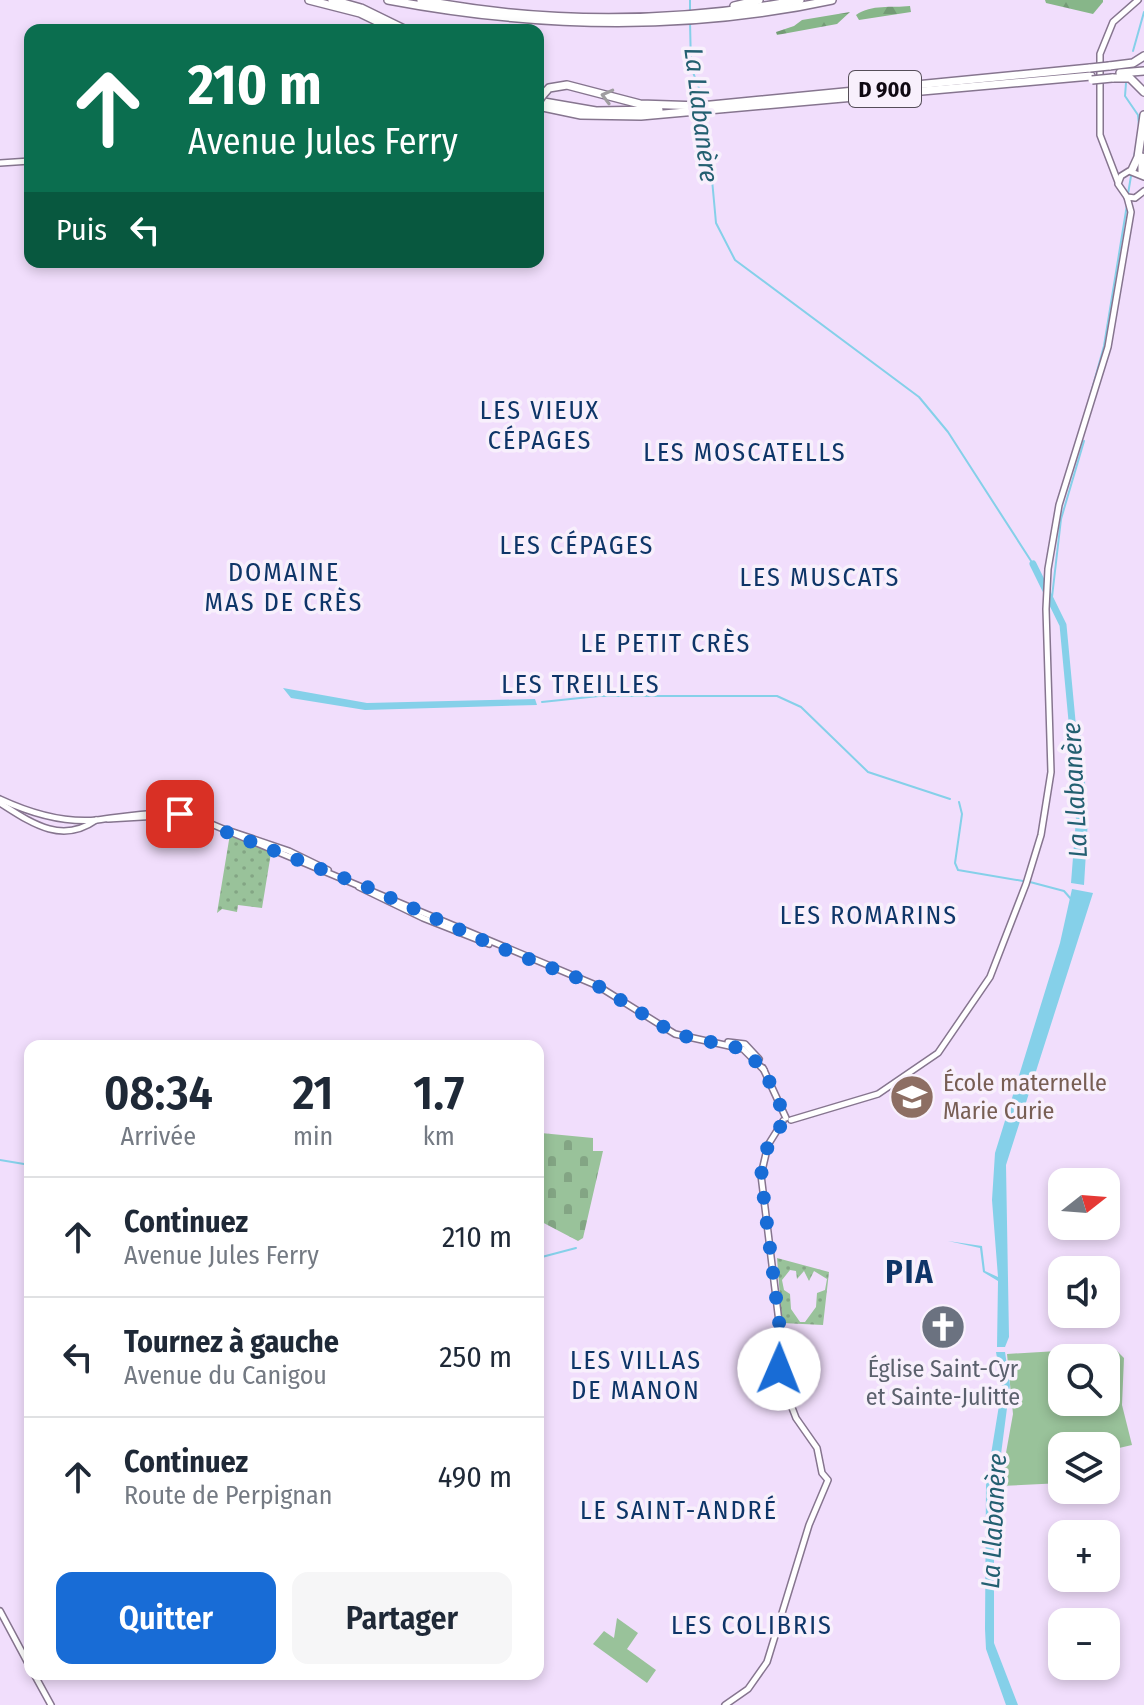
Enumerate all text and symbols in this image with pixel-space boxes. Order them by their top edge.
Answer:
water label: La Llabanère [677,46,725,184]
text: 210 m [188,52,322,119]
icon: ahead [56,56,160,160]
road number: D 900 [849,71,921,107]
one-way arrow [601,89,614,105]
text: Avenue Jules Ferry [188,120,458,164]
icon: left [123,208,167,252]
text: Puis [56,212,107,248]
district label: LES VIEUX CÉPAGES [480,395,600,456]
district label: LES MOSCATELLS [643,437,847,468]
district label: LES CÉPAGES [499,530,655,561]
district label: DOMAINE MAS DE CRÈS [205,557,363,618]
district label: LES MUSCATS [740,562,900,593]
district label: LE PETIT CRÈS [581,628,751,659]
district label: LES TREILLES [501,669,661,700]
water label: La Llabanère [1056,722,1094,858]
pin [146,780,214,848]
icon: arrive [158,792,202,836]
district label: LES ROMARINS [780,900,958,931]
text: 08:34 [104,1064,213,1122]
text: 21 [293,1064,334,1122]
text: 1.7 [413,1064,464,1122]
place label: École maternelle Marie Curie [943,1068,1107,1125]
school or university icon: École maternelle Marie Curie [888,1073,936,1121]
text: Arrivée [120,1121,196,1152]
text: min [293,1121,333,1152]
text: km [423,1121,455,1152]
north arrow [1048,1168,1120,1240]
map controls [1048,1168,1120,1680]
text: Continuez [124,1204,248,1240]
icon: ahead [56,1215,100,1259]
text: 210 m [442,1219,512,1255]
text: Avenue Jules Ferry [124,1240,319,1271]
district label: PIA [885,1253,935,1291]
button: sound [1048,1256,1120,1328]
church icon: Église Saint-Cyr et Sainte-Julitte [919,1303,967,1351]
text: Tournez à gauche [124,1324,339,1360]
position arrow [737,1327,821,1411]
icon: left [56,1335,100,1379]
text: 250 m [439,1339,512,1375]
button: search [1048,1344,1120,1416]
district label: LES VILLAS DE MANON [570,1345,702,1406]
place label: Église Saint-Cyr et Sainte-Julitte [866,1354,1020,1411]
text: Avenue du Canigou [124,1360,327,1391]
button: layers [1048,1432,1120,1504]
text: Continuez [124,1444,248,1480]
water label: La Llabanère [975,1453,1013,1589]
icon: ahead [56,1455,100,1499]
text: 490 m [438,1459,512,1495]
text: Route de Perpignan [124,1480,333,1511]
district label: LE SAINT-ANDRÉ [580,1495,778,1526]
button: + [1048,1520,1120,1592]
button: Quitter [56,1572,276,1664]
button: Partager [292,1572,512,1664]
button: − [1048,1608,1120,1680]
district label: LES COLIBRIS [671,1610,833,1641]

